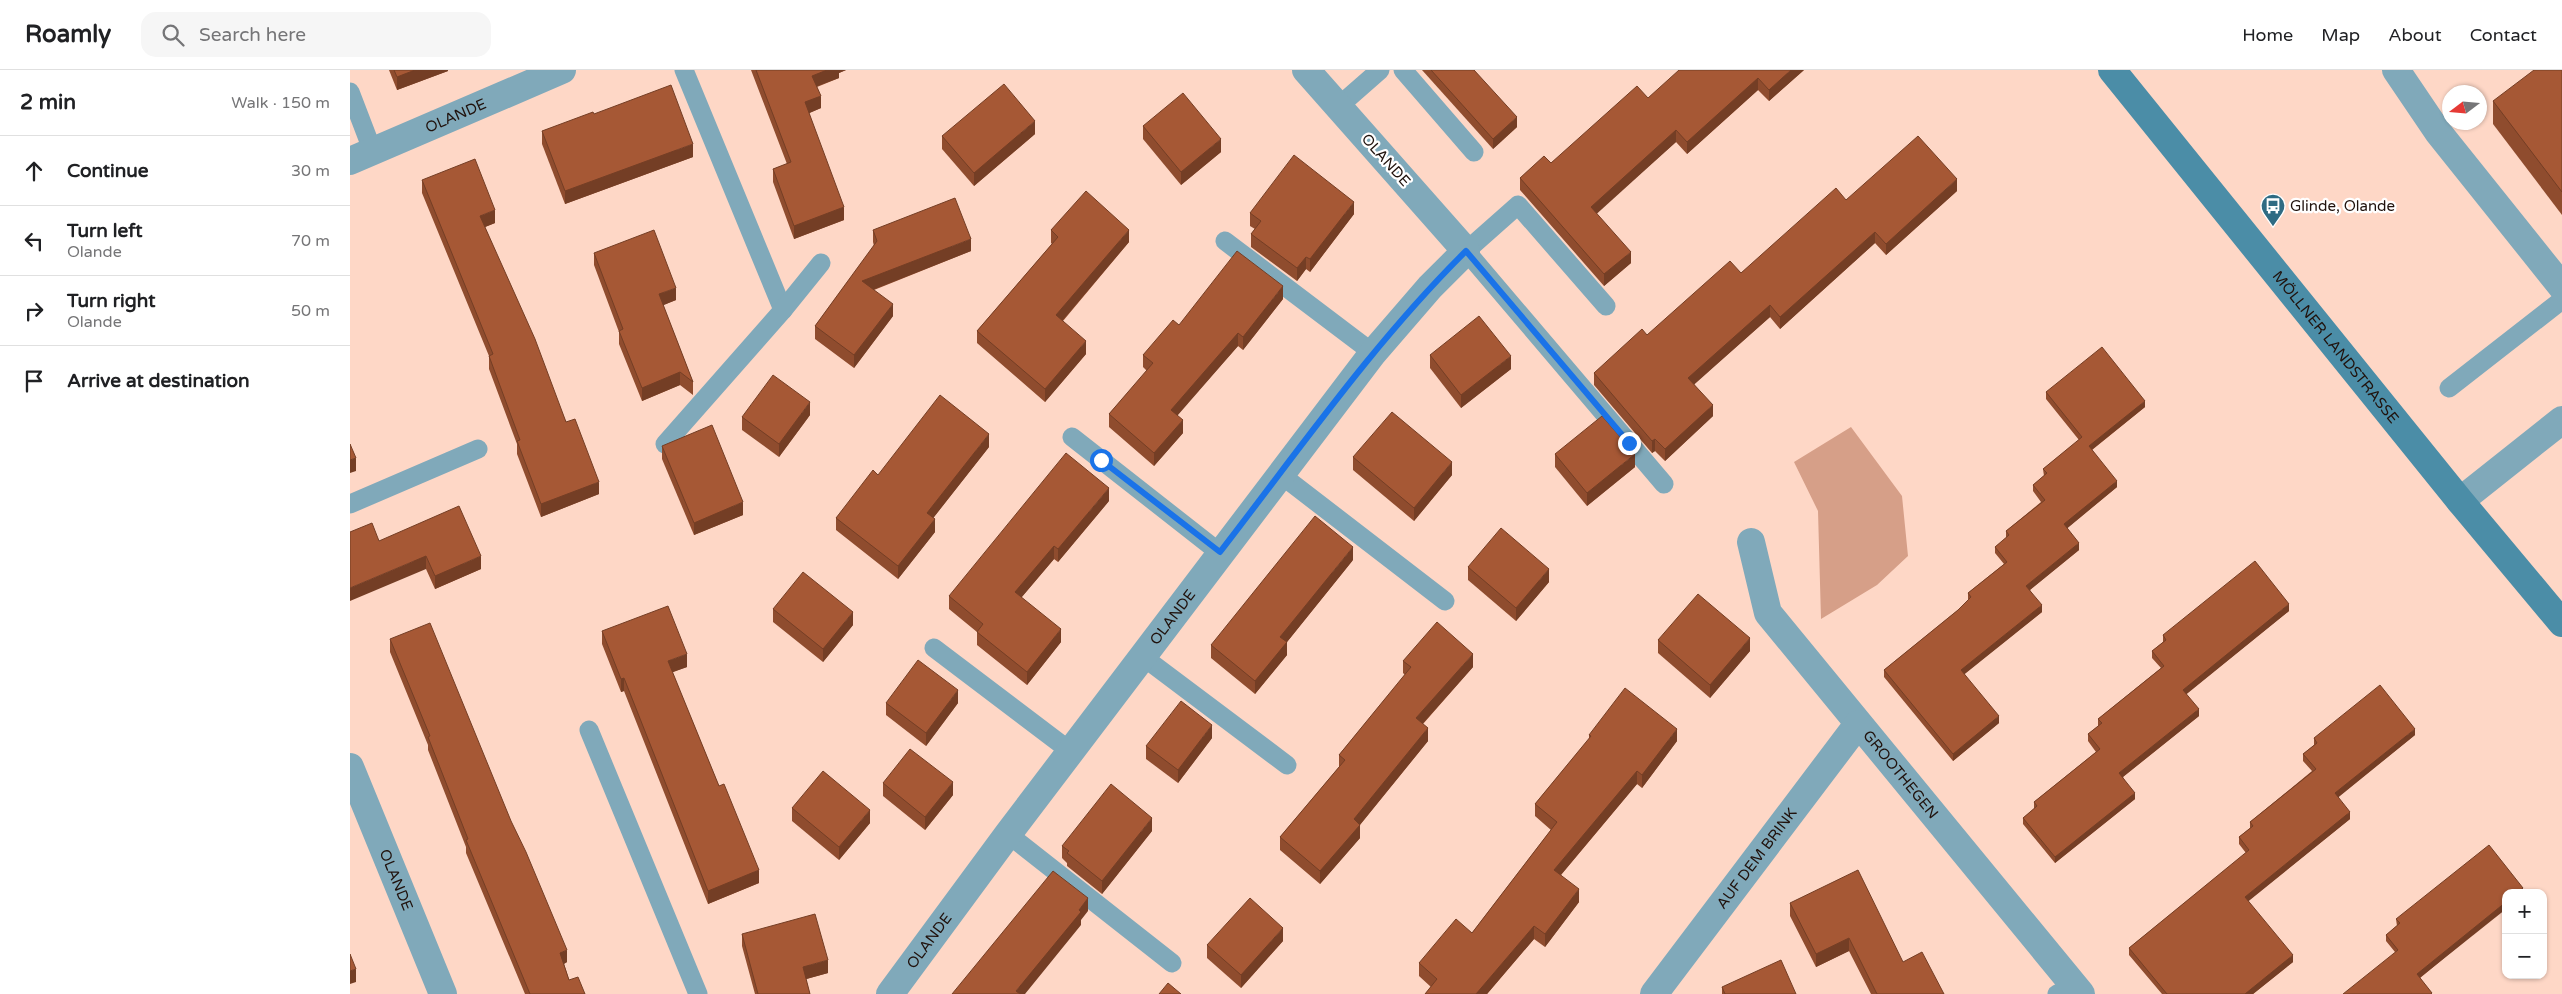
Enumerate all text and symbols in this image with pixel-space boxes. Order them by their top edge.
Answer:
search box [141,12,491,57]
text: Roamly [25,20,111,49]
icon: search [159,21,187,49]
text: Search here [199,24,306,46]
text: Home [2242,24,2293,46]
text: Map [2321,24,2360,46]
text: About [2388,24,2442,46]
text: Contact [2470,24,2537,46]
north arrow [2442,85,2487,130]
text: 2 min [20,90,76,115]
text: Walk · 150 m [231,93,330,113]
street label: OLANDE [422,95,489,137]
street label: OLANDE [1358,130,1414,190]
icon: ahead [20,157,48,185]
text: Continue [67,160,149,182]
text: 30 m [291,161,330,181]
bus stop icon: Glinde, Olande [2260,193,2286,227]
place label: Glinde, Olande [2290,197,2395,215]
text: Turn left [67,220,143,242]
icon: left [20,227,48,255]
text: 70 m [291,231,330,251]
text: Olande [67,242,122,262]
street label: MÖLLNER LANDSTRASSE [2269,267,2403,427]
text: Turn right [67,290,155,312]
icon: right [20,297,48,325]
text: 50 m [291,301,330,321]
text: Olande [67,312,122,332]
icon: arrive [20,367,48,395]
text: Arrive at destination [67,370,250,392]
route end [1618,432,1641,455]
route start [1090,449,1113,472]
street label: OLANDE [1146,586,1199,648]
street label: GROOTHEGEN [1859,727,1942,822]
street label: AUF DEM BRINK [1713,804,1800,912]
street label: OLANDE [376,847,417,913]
map controls [2502,889,2547,979]
button: + [2502,889,2547,934]
street label: OLANDE [903,910,956,972]
button: − [2502,934,2547,979]

